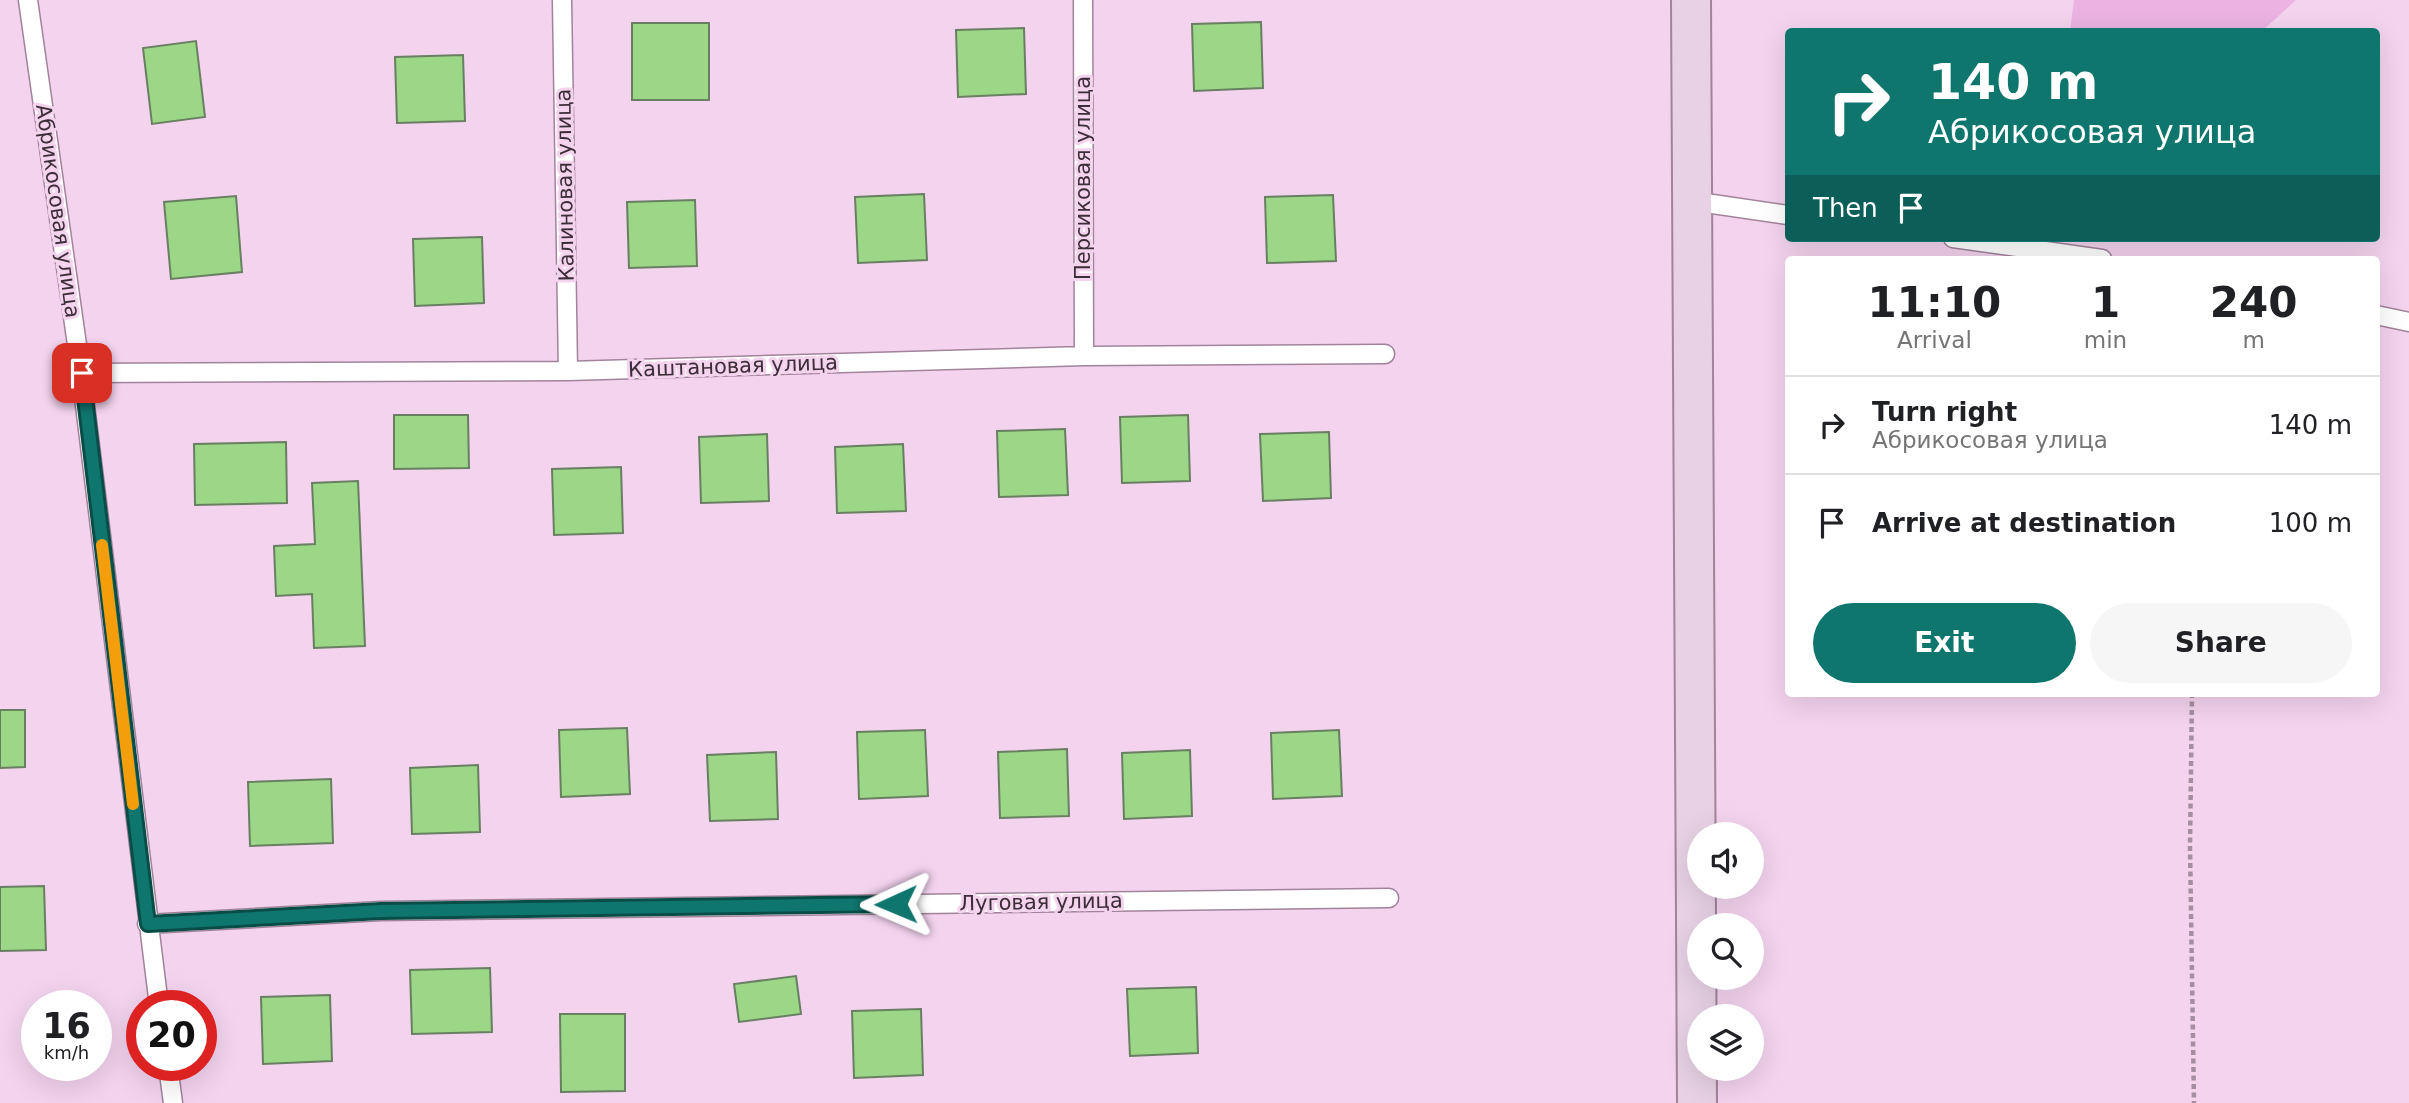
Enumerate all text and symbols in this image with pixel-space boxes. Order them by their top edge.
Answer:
text: 140 m [1928,54,2098,111]
icon: right [1813,56,1904,147]
street label: Персиковая улица [1071,76,1095,280]
street label: Калиновая улица [551,88,579,282]
street label: Абрикосовая улица [31,103,85,319]
text: Абрикосовая улица [1928,113,2256,151]
icon: arrive [1892,189,1930,227]
text: Then [1813,193,1878,223]
text: 11:10 [1868,278,2001,327]
text: 1 [2091,278,2120,327]
text: 240 [2210,278,2297,327]
text: Arrival [1897,327,1972,353]
text: min [2084,327,2127,353]
text: m [2242,327,2265,353]
pin [52,343,112,403]
street label: Каштановая улица [628,350,838,382]
icon: arrive [63,354,101,392]
text: Turn right [1872,397,2017,427]
icon: right [1813,406,1851,444]
text: 140 m [2269,410,2352,440]
text: Абрикосовая улица [1872,427,2108,453]
icon: arrive [1813,504,1851,542]
text: Arrive at destination [1872,508,2176,538]
text: 100 m [2269,508,2352,538]
button: Exit [1813,603,2076,683]
button: Share [2090,603,2352,683]
map controls [1687,822,1764,1081]
button: sound [1687,822,1764,899]
position arrow [859,867,933,941]
street label: Луговая улица [959,889,1123,915]
button: search [1687,913,1764,990]
speed limit sign: 20 [126,990,217,1081]
button: layers [1687,1004,1764,1081]
text: 16 [42,1006,91,1046]
text: km/h [44,1042,89,1063]

